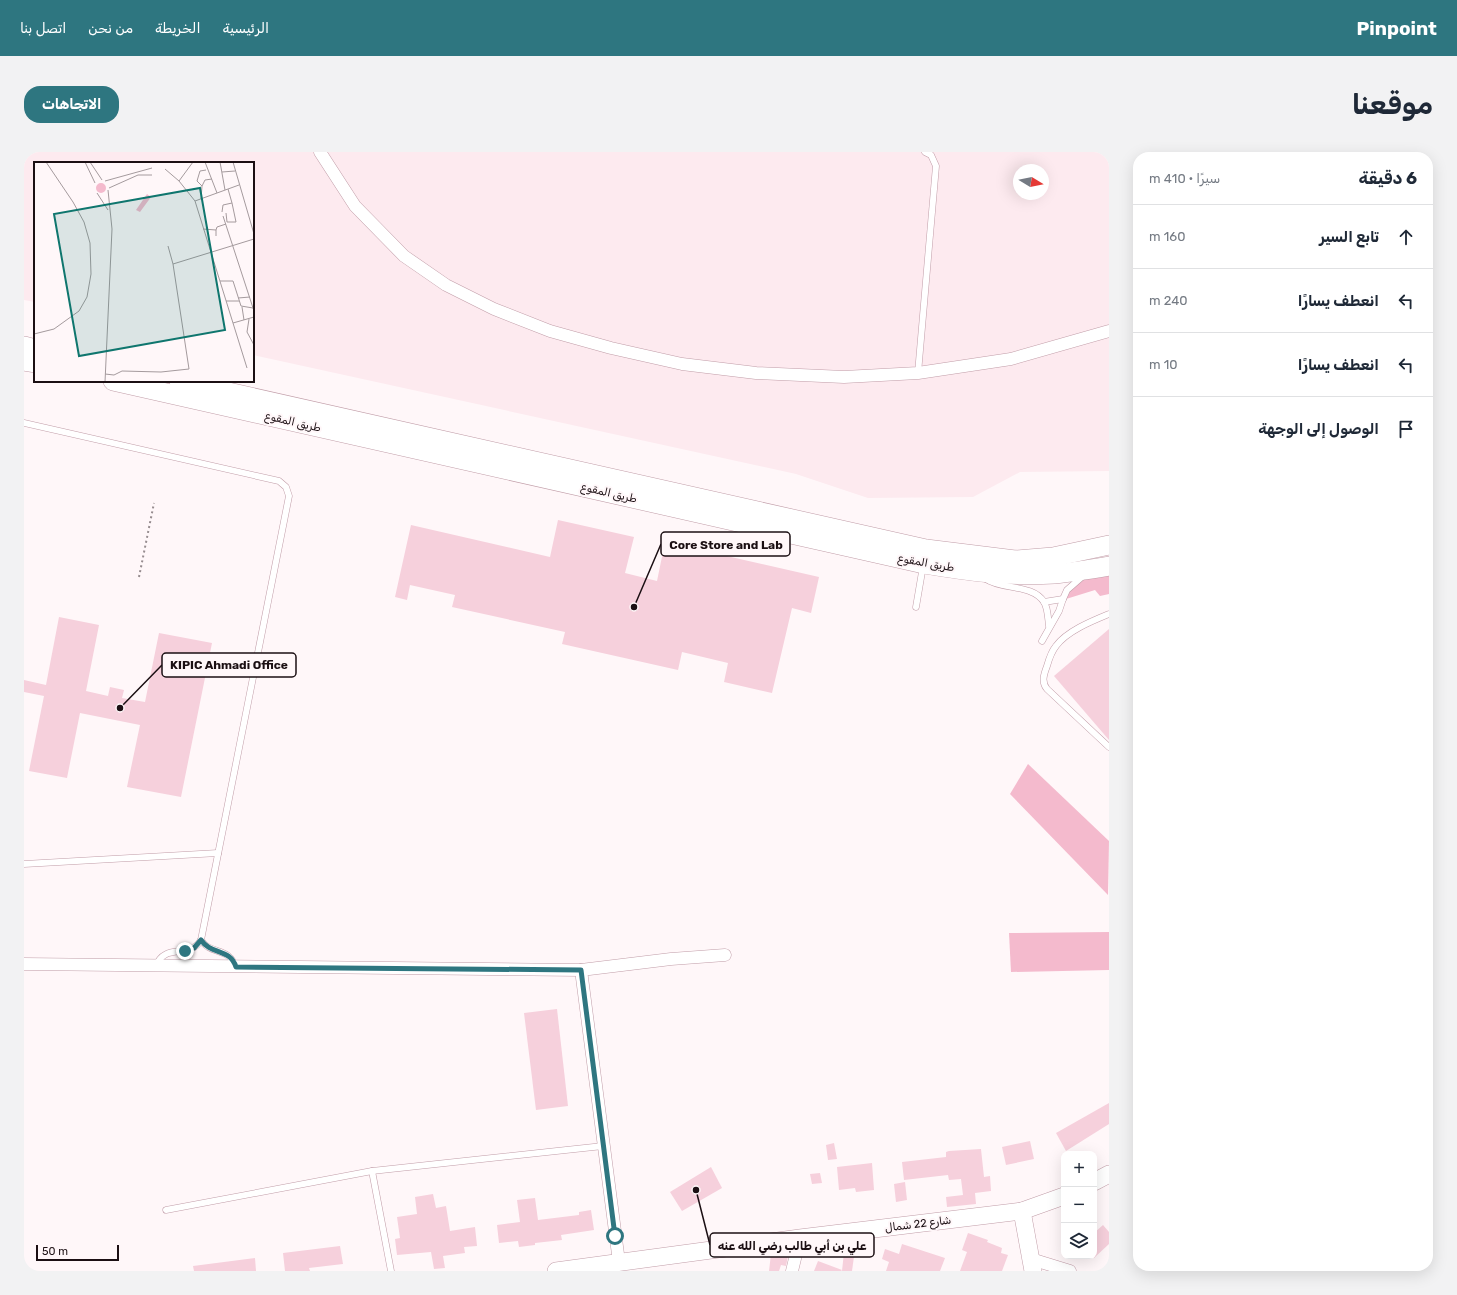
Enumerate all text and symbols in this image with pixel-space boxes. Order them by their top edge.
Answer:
text: Pinpoint [1356,17,1437,40]
text: اتصل بنا [20,20,66,37]
text: من نحن [88,20,133,37]
text: الخريطة [155,20,200,37]
text: الرئيسية [222,20,269,37]
button: الاتجاهات [24,86,119,123]
text: موقعنا [1352,88,1433,121]
inset map [34,162,254,382]
north arrow [1013,164,1049,200]
text: 6 دقيقة [1359,168,1417,188]
text: سيرًا · 410 m [1149,171,1220,186]
icon: ahead [1395,226,1417,248]
text: تابع السير [1319,228,1379,246]
text: 160 m [1149,229,1185,244]
icon: left [1395,290,1417,312]
text: انعطف يسارًا [1298,292,1379,310]
text: 240 m [1149,293,1188,308]
icon: left [1395,354,1417,376]
text: انعطف يسارًا [1298,356,1379,374]
text: 10 m [1149,357,1178,372]
street label: طريق المقوع [263,409,323,437]
icon: arrive [1395,418,1417,440]
text: الوصول إلى الوجهة [1258,420,1379,438]
street label: طريق المقوع [579,480,639,508]
callout: Core Store and Lab [661,532,790,556]
text: Core Store and Lab [669,538,783,552]
street label: طريق المقوع [896,552,956,576]
callout: KIPIC Ahmadi Office [162,653,296,677]
text: KIPIC Ahmadi Office [170,658,288,672]
route end [176,942,194,960]
map controls [1061,1151,1097,1259]
button: + [1061,1151,1097,1187]
button: − [1061,1187,1097,1223]
street label: شارع 22 شمال [884,1213,952,1237]
button: layers [1061,1223,1097,1259]
route start [606,1227,624,1245]
callout: علي بن أبي طالب رضي الله عنه [710,1233,874,1257]
text: علي بن أبي طالب رضي الله عنه [718,1239,867,1255]
scale bar [36,1243,119,1262]
text: 50 m [42,1245,68,1258]

